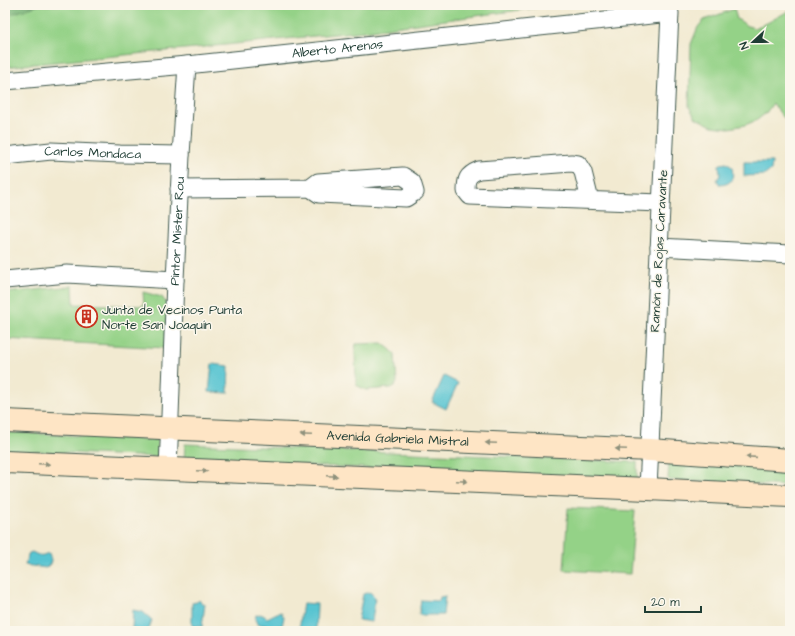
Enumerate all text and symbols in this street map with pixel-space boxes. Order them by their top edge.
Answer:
north arrow [733,22,773,62]
street label: Alberto Arenas [291,35,385,63]
text: N [736,39,752,52]
street label: Carlos Mondaca [43,142,142,163]
street label: Ramón de Rojas Caravante [646,169,672,333]
street label: Pintor Mister Rou [166,176,189,286]
place label: Junta de Vecinos Punta Norte San Joaquín [102,301,243,334]
building icon: Junta de Vecinos Punta Norte San Joaquín [74,304,100,330]
street label: Avenida Gabriela Mistral [326,426,469,451]
one-way arrow [299,432,312,438]
one-way arrow [485,440,497,447]
one-way arrow [615,446,627,453]
one-way arrow [745,454,757,461]
one-way arrow [38,461,51,467]
one-way arrow [196,468,209,474]
one-way arrow [326,473,339,479]
one-way arrow [456,478,468,485]
scale bar [645,588,701,614]
text: 20 m [651,594,680,611]

